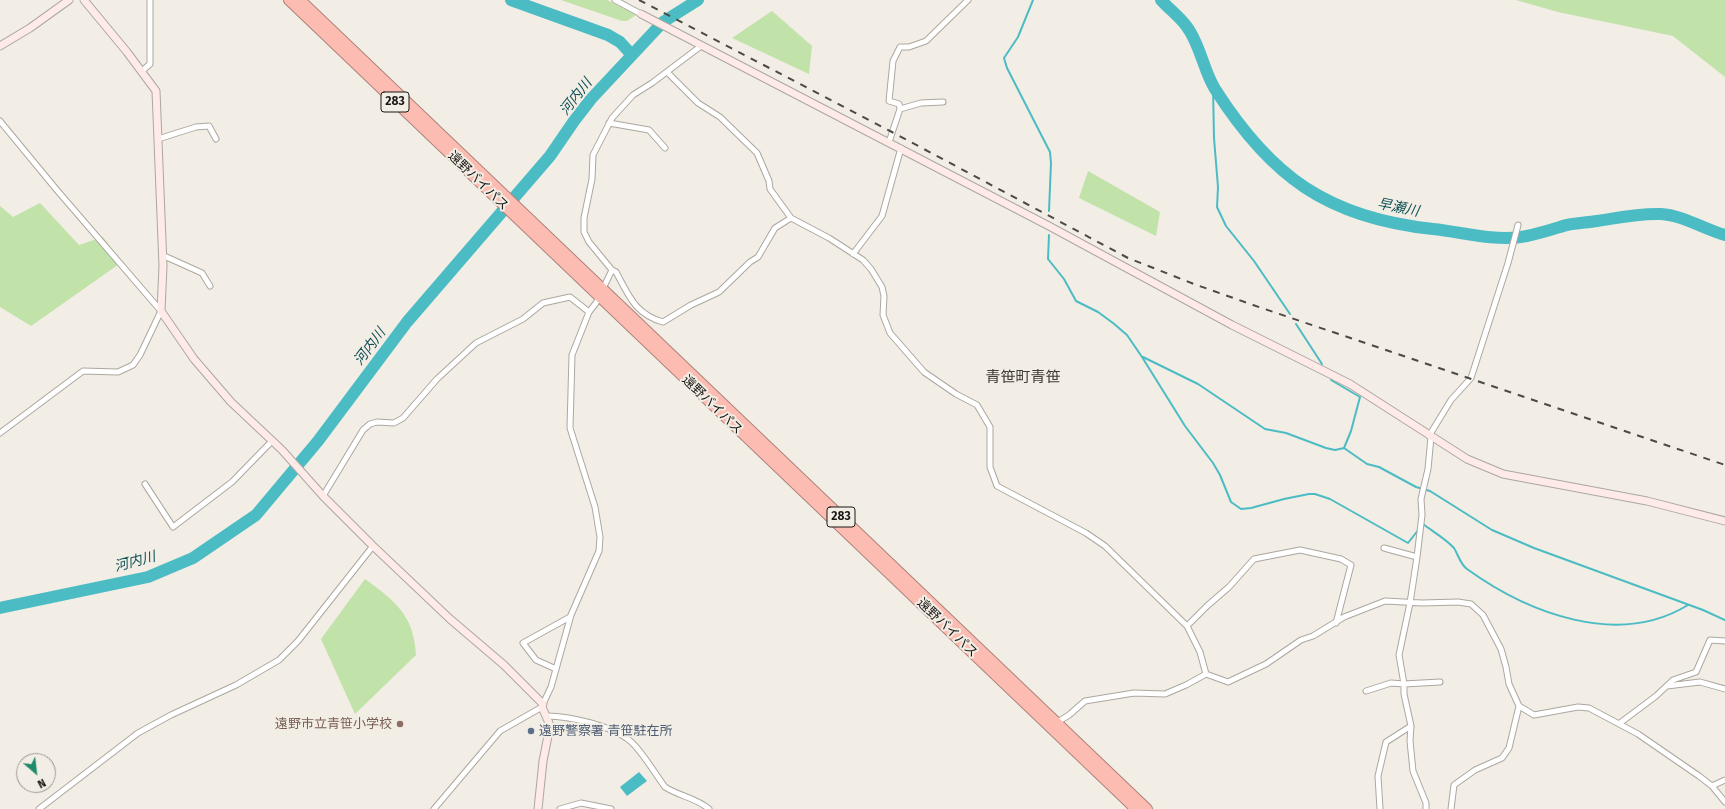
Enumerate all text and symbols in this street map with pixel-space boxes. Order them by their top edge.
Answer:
water label: 河内川 [556,75,596,119]
road number: 283 [381,92,409,112]
street label: 遠野バイパス [445,148,511,214]
water label: 早瀬川 [1376,196,1420,220]
water label: 河内川 [351,325,389,369]
district label: 青笹町青笹 [986,369,1060,387]
street label: 遠野バイパス [679,372,745,438]
road number: 283 [827,507,855,527]
water label: 河内川 [113,548,157,576]
street label: 遠野バイパス [914,595,980,661]
place label: 遠野市立青笹小学校 [275,716,392,732]
marker: 遠野市立青笹小学校 [395,719,405,729]
place label: 遠野警察署 青笹駐在所 [539,723,672,739]
marker: 遠野警察署 青笹駐在所 [526,726,536,736]
north arrow [16,753,56,793]
text: N [35,776,48,791]

